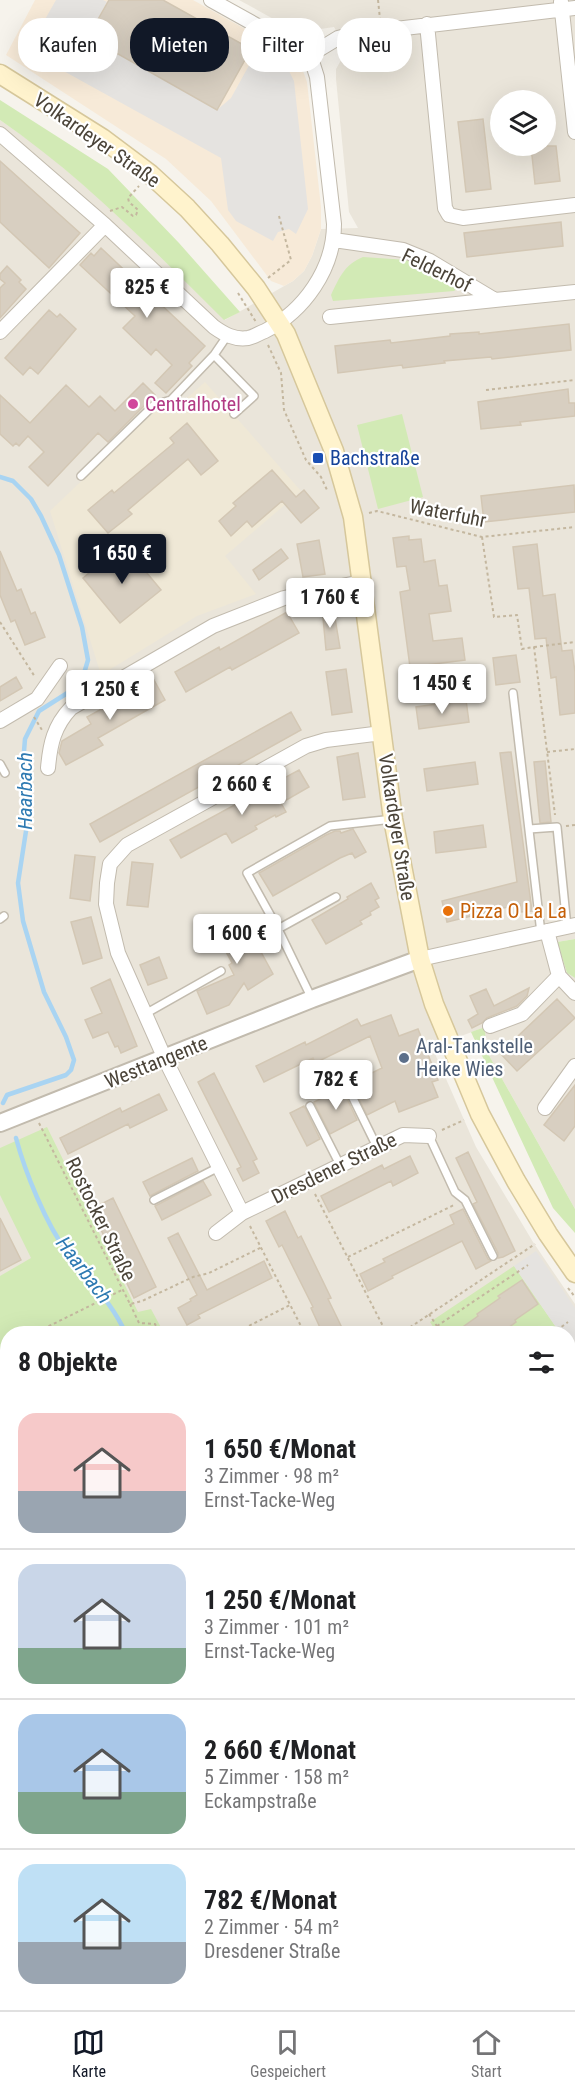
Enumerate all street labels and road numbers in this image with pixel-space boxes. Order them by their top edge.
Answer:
street label: Volkardeyer Straße [29,88,165,192]
street label: Felderhof [398,243,476,297]
street label: Waterfuhr [408,494,488,532]
street label: Volkardeyer Straße [374,752,420,902]
street label: Westtangente [101,1031,211,1093]
street label: Dresdener Straße [268,1127,400,1209]
street label: Rostocker Straße [61,1153,141,1285]

